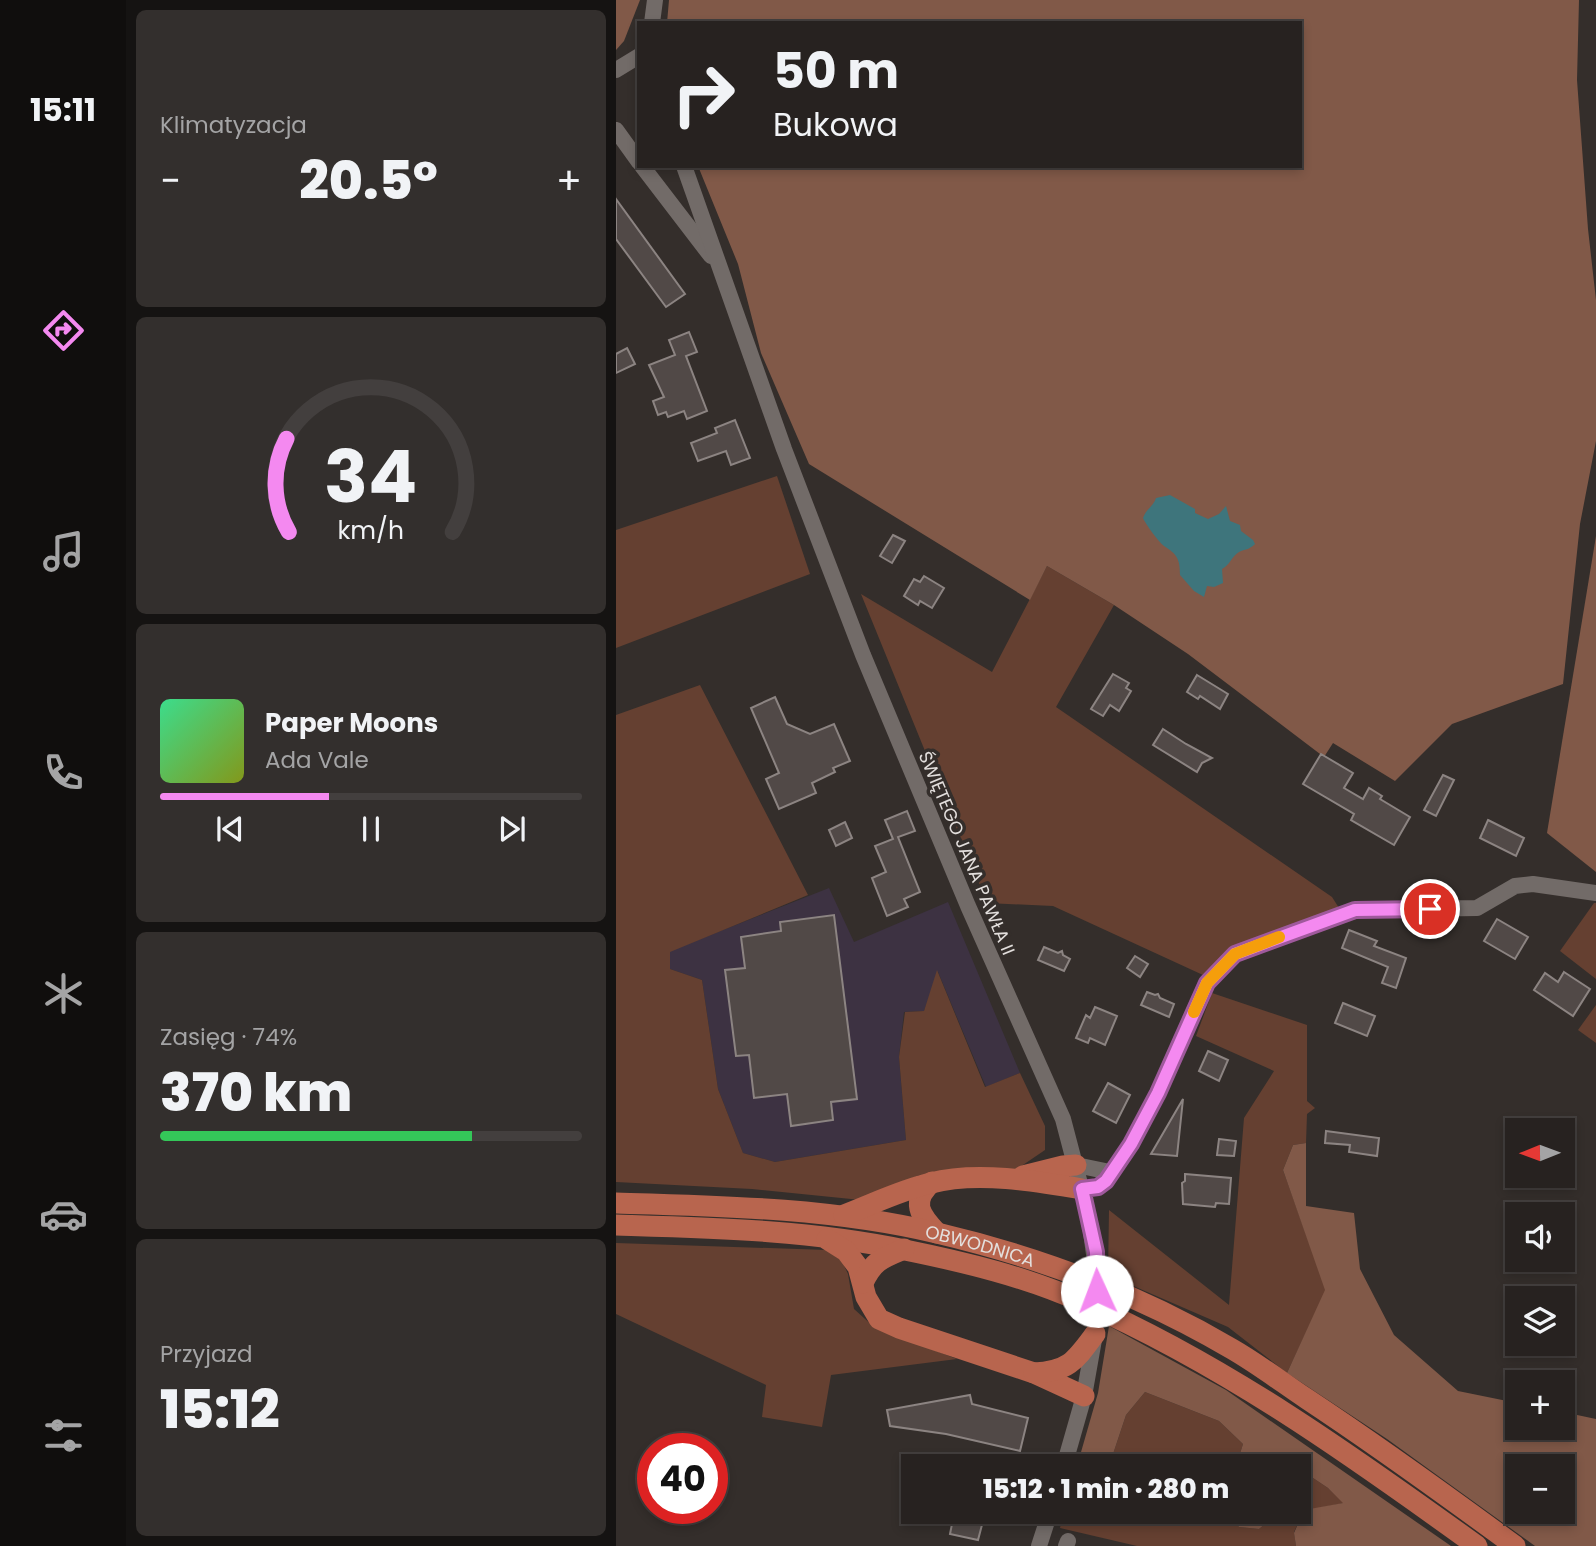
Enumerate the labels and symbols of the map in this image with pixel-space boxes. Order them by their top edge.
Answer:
street label: ŚWIĘTEGO JANA PAWŁA II [913,747,1021,959]
pin [1400,879,1460,939]
north arrow [1505,1118,1575,1188]
street label: OBWODNICA [923,1218,1038,1272]
position arrow [1060,1254,1134,1328]
speed limit sign: 40 [637,1433,728,1524]

